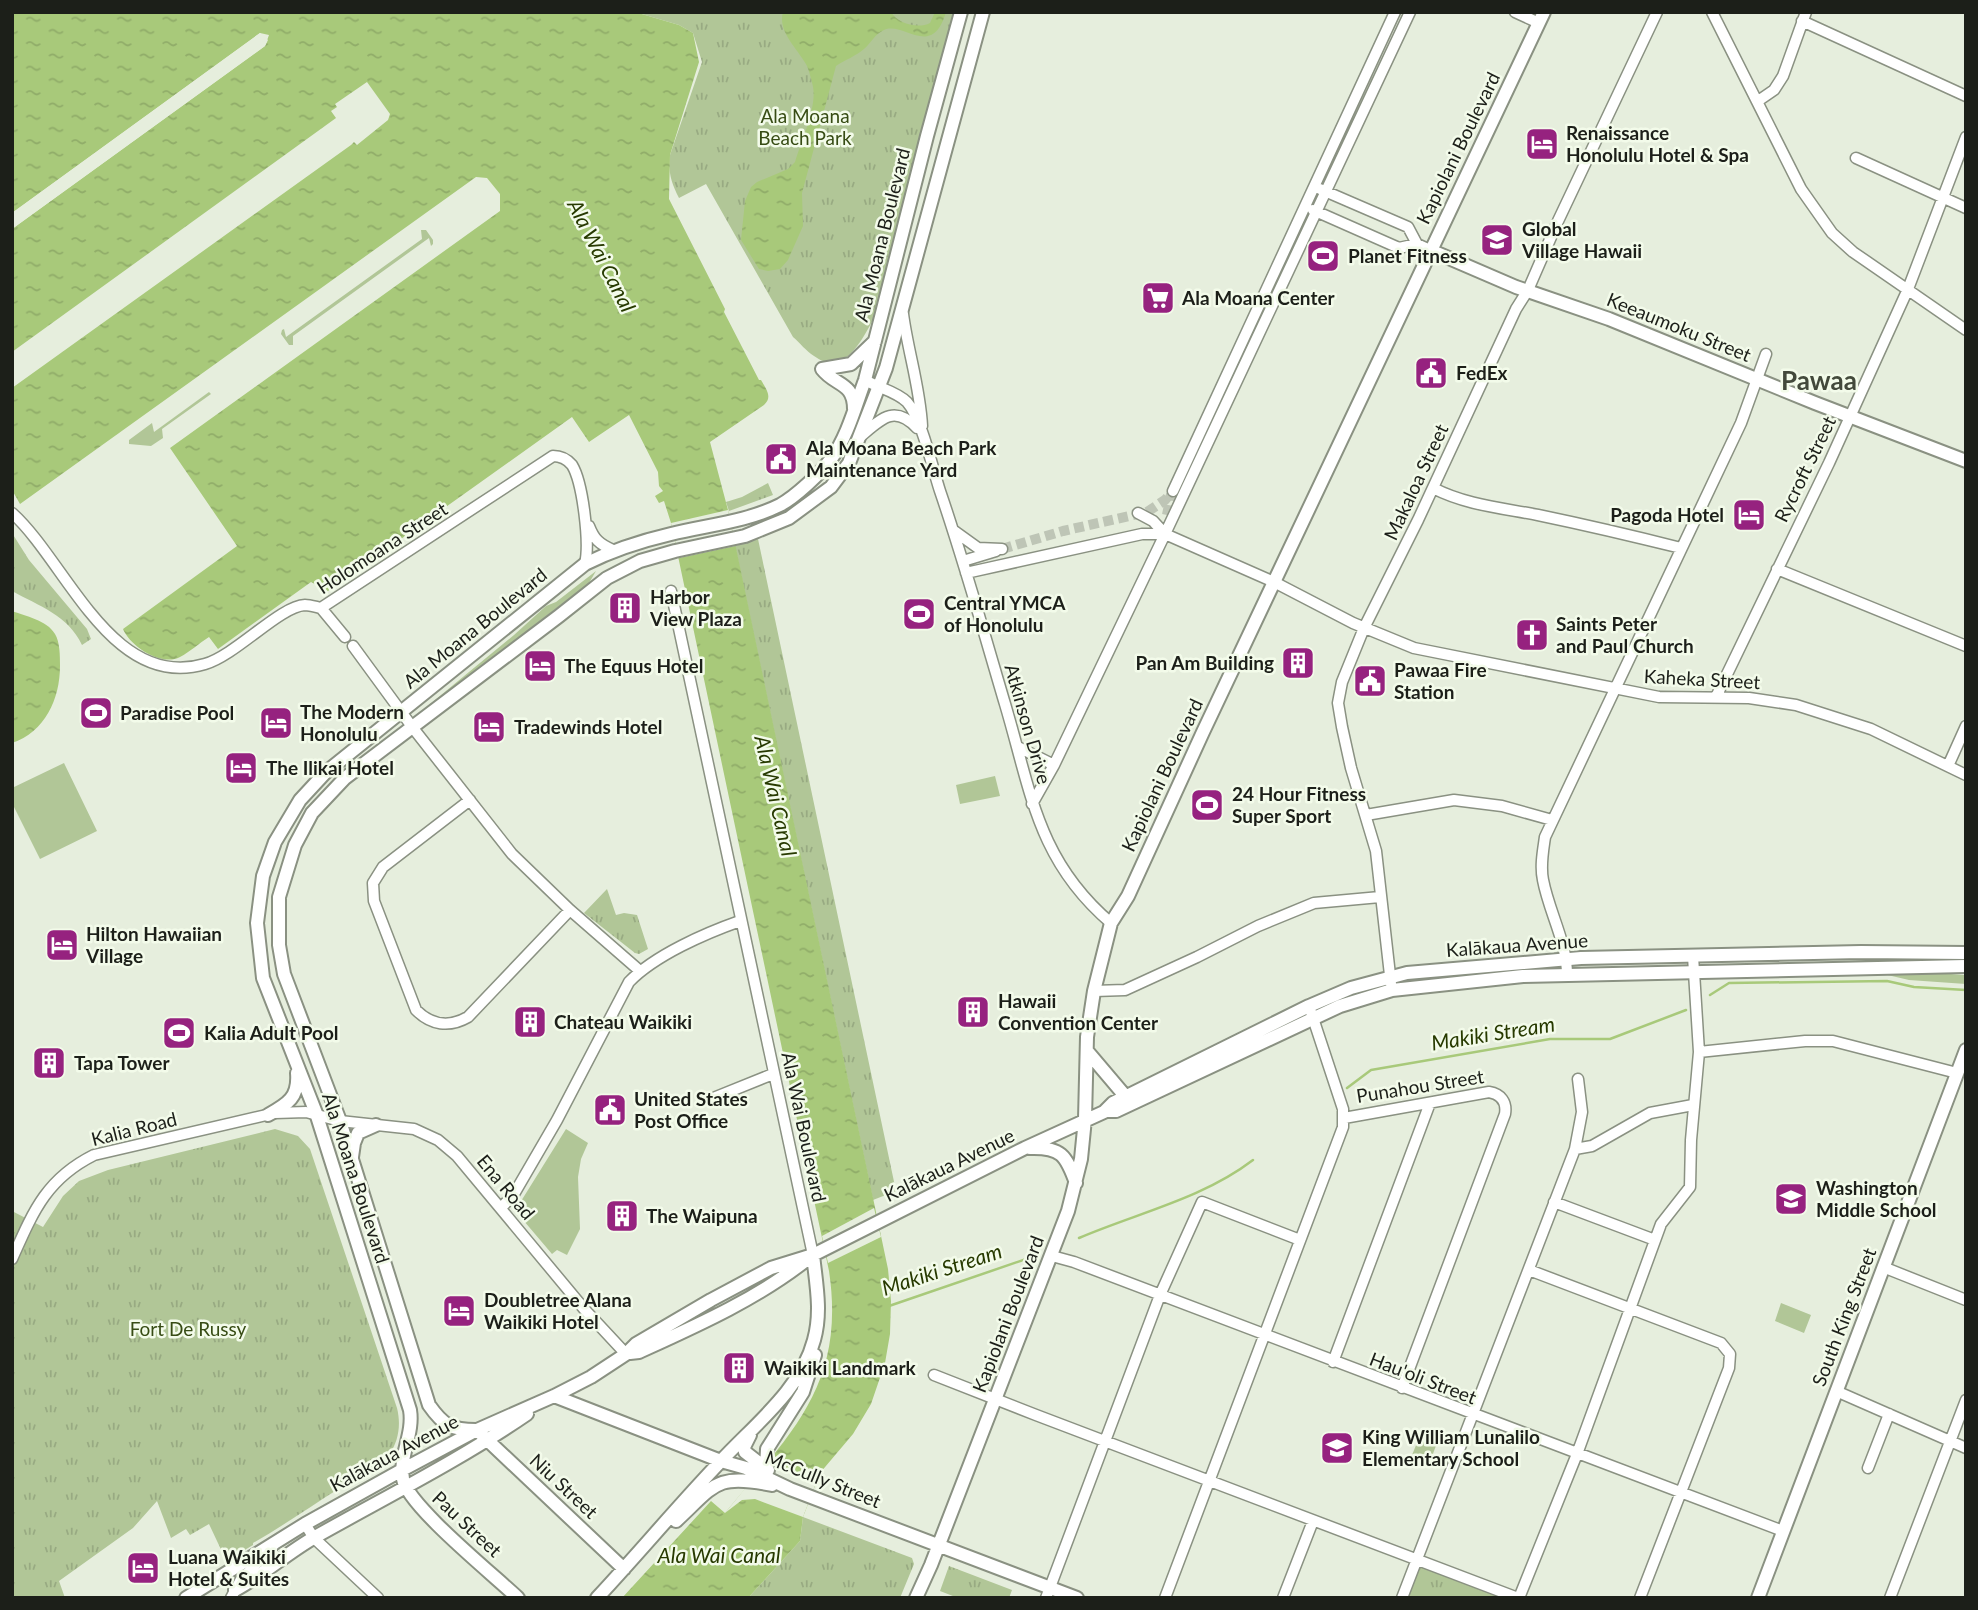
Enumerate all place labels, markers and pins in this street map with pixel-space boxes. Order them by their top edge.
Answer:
place label: Renaissance Honolulu Hotel & Spa [1566,121,1749,166]
hotel icon: Renaissance Honolulu Hotel & Spa [1523,125,1561,163]
place label: Global Village Hawaii [1521,217,1642,262]
school or university icon: Global Village Hawaii [1478,221,1516,259]
sports icon: Planet Fitness [1304,237,1342,275]
place label: Planet Fitness [1348,244,1467,267]
supermarket icon: Ala Moana Center [1139,279,1177,317]
place label: Ala Moana Center [1181,286,1336,309]
public building icon: FedEx [1412,354,1450,392]
place label: FedEx [1456,361,1508,384]
place label: Ala Moana Beach Park Maintenance Yard [805,436,997,481]
public building icon: Ala Moana Beach Park Maintenance Yard [762,440,800,478]
hotel icon: Pagoda Hotel [1730,496,1768,534]
place label: Pagoda Hotel [1610,503,1724,526]
place label: Harbor View Plaza [649,585,742,630]
building icon: Harbor View Plaza [606,589,644,627]
place label: Central YMCA of Honolulu [944,591,1066,636]
sports icon: Central YMCA of Honolulu [900,595,938,633]
place label: Saints Peter and Paul Church [1556,612,1694,657]
church icon: Saints Peter and Paul Church [1513,616,1551,654]
building icon: Pan Am Building [1279,644,1317,682]
hotel icon: The Equus Hotel [521,647,559,685]
place label: Pan Am Building [1136,651,1274,674]
place label: The Equus Hotel [564,654,703,677]
place label: Pawaa Fire Station [1394,658,1487,703]
public building icon: Pawaa Fire Station [1351,662,1389,700]
sports icon: Paradise Pool [77,694,115,732]
place label: The Modern Honolulu [300,700,404,745]
place label: Paradise Pool [120,701,234,724]
hotel icon: The Modern Honolulu [257,704,295,742]
hotel icon: Tradewinds Hotel [470,708,508,746]
place label: Tradewinds Hotel [514,715,662,738]
hotel icon: The Ilikai Hotel [222,749,260,787]
place label: The Ilikai Hotel [266,756,394,779]
place label: 24 Hour Fitness Super Sport [1232,782,1366,827]
sports icon: 24 Hour Fitness Super Sport [1188,786,1226,824]
place label: Hilton Hawaiian Village [85,922,222,967]
hotel icon: Hilton Hawaiian Village [43,926,81,964]
place label: Hawaii Convention Center [998,989,1159,1034]
building icon: Hawaii Convention Center [954,993,992,1031]
building icon: Chateau Waikiki [511,1003,549,1041]
place label: Chateau Waikiki [554,1010,692,1033]
sports icon: Kalia Adult Pool [160,1014,198,1052]
place label: Kalia Adult Pool [204,1021,339,1044]
building icon: Tapa Tower [30,1044,68,1082]
place label: Tapa Tower [74,1051,171,1074]
place label: United States Post Office [634,1087,748,1132]
public building icon: United States Post Office [591,1091,629,1129]
place label: Washington Middle School [1816,1176,1937,1221]
school or university icon: Washington Middle School [1772,1180,1810,1218]
building icon: The Waipuna [603,1197,641,1235]
place label: The Waipuna [646,1204,758,1227]
place label: Doubletree Alana Waikiki Hotel [484,1288,632,1333]
hotel icon: Doubletree Alana Waikiki Hotel [440,1292,478,1330]
building icon: Waikiki Landmark [720,1349,758,1387]
place label: Waikiki Landmark [764,1356,917,1379]
place label: King William Lunalilo Elementary School [1362,1425,1540,1470]
school or university icon: King William Lunalilo Elementary School [1318,1429,1356,1467]
place label: Luana Waikiki Hotel & Suites [168,1545,289,1590]
hotel icon: Luana Waikiki Hotel & Suites [124,1549,162,1587]

